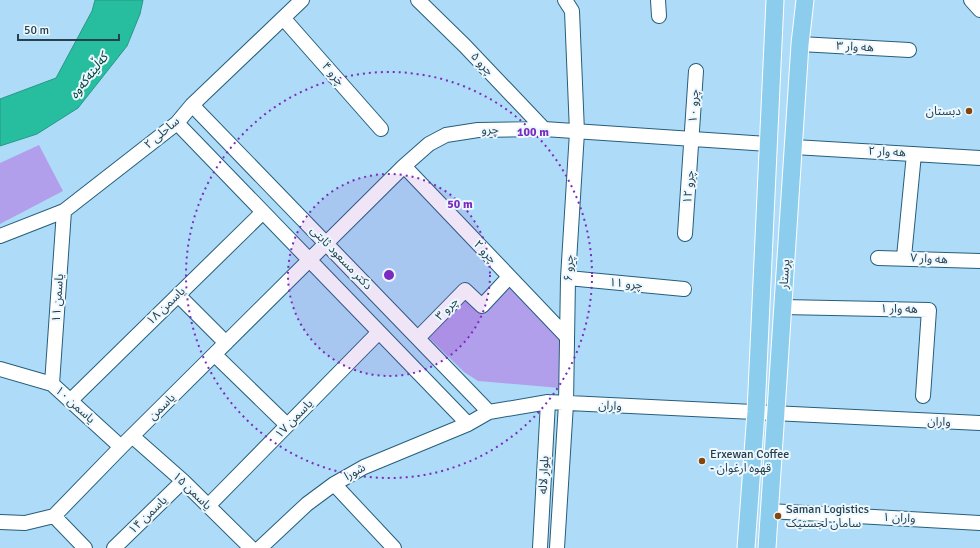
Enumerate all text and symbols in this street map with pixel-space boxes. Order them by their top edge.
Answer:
scale bar [18,16,119,42]
text: 50 m [24,23,49,38]
street label: هه وار ۳ [836,39,874,55]
water label: کەڵینەکەوە [65,47,113,102]
street label: چرو ۵ [467,49,497,79]
street label: چرو ۴ [319,59,347,89]
street label: چرو ۱۰ [686,89,702,123]
place label: دبستان [926,104,961,119]
marker: دبستان [964,106,974,116]
street label: ساحلی ۲ [141,114,183,152]
street label: چرو [481,122,499,138]
text: 100 m [517,125,549,140]
street label: هه وار ۲ [868,144,906,160]
street label: چرو ۱۲ [680,170,698,204]
text: 50 m [447,197,473,212]
street label: دکتر مسعود ثابتی [307,223,375,293]
street label: چرو ۲ [470,237,500,267]
street label: هه وار ۷ [910,251,948,267]
street label: چرو ۶ [561,254,577,282]
street label: پرستار [776,259,794,290]
centre of rings [382,268,396,282]
street label: یاسمن ۱۱ [49,273,67,323]
street label: چرو ۱۱ [609,275,643,293]
street label: یاسمن ۱۸ [143,284,189,328]
street label: چرو ۳ [432,294,462,324]
street label: هه وار ۱ [880,301,918,317]
street label: یاسمن ۱۰ [52,383,98,427]
street label: یاسمن [145,390,179,424]
street label: یاسمن ۱۷ [272,396,316,442]
street label: واران [598,398,622,414]
street label: واران [927,414,951,430]
place label: Erxewan Coffee - قهوه ارغوان [710,447,789,476]
street label: بلوار لاله [536,455,552,495]
marker: Erxewan Coffee - قهوه ارغوان [697,456,707,466]
street label: شورا [342,460,368,484]
street label: یاسمن ۱۵ [169,469,215,513]
street label: یاسمن ۱۴ [125,493,171,537]
place label: Saman Logistics سامان لجستیک [786,502,869,531]
street label: واران ۱ [882,510,916,526]
marker: Saman Logistics سامان لجستیک [773,511,783,521]

